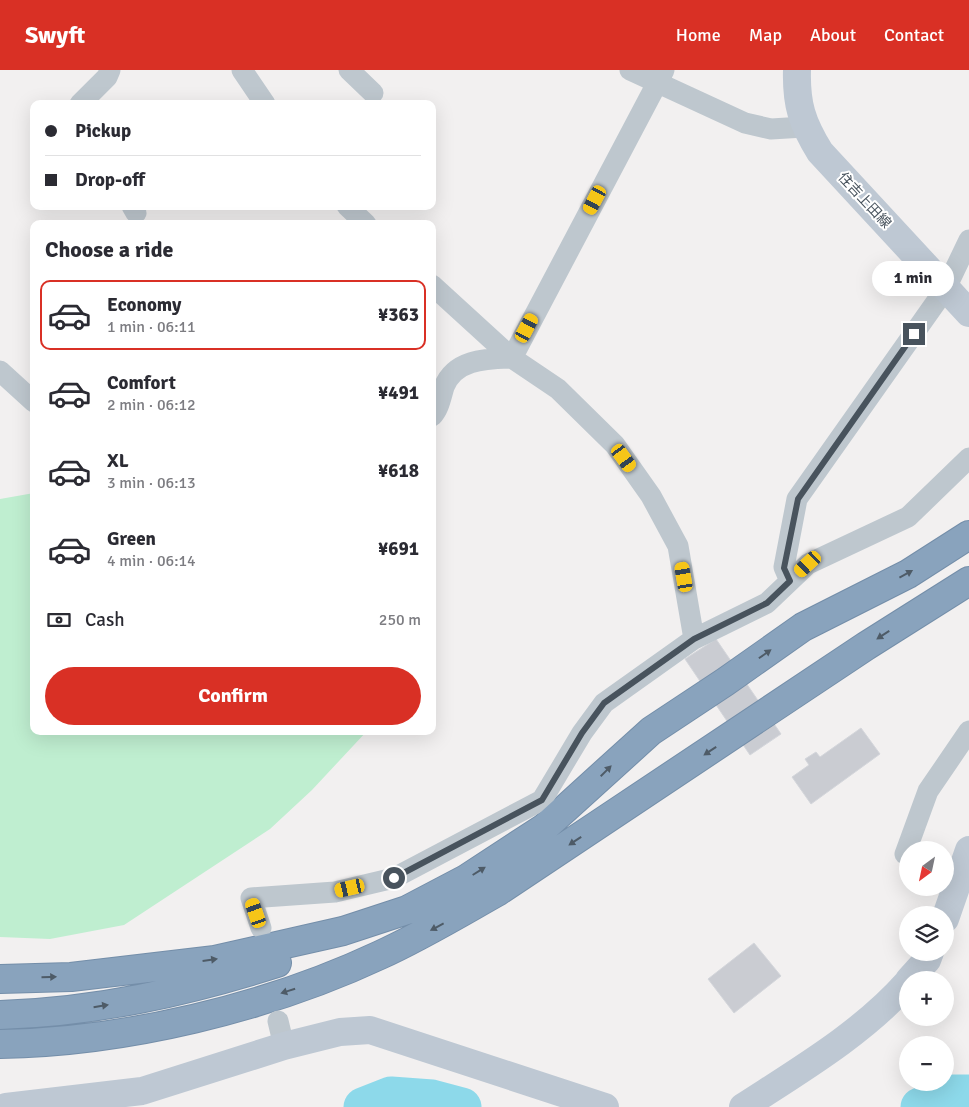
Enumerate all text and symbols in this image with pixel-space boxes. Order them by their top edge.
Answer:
text: Swyft [25,20,85,50]
text: Home [676,24,721,46]
text: Map [749,24,782,46]
text: About [810,24,856,46]
text: Contact [884,24,944,46]
text: Pickup [75,119,131,143]
text: Drop-off [75,168,145,192]
street label: 住吉上田線 [835,169,895,232]
car [581,183,608,217]
text: Choose a ride [45,236,173,263]
callout: 1 min [873,262,955,296]
text: 1 min [894,268,932,288]
icon: car [47,293,92,338]
text: Economy [107,293,181,317]
text: ¥363 [378,303,419,327]
car [513,311,540,345]
text: 1 min · 06:11 [107,317,196,337]
route end [903,323,925,345]
icon: car [47,371,92,416]
text: Comfort [107,371,176,395]
text: ¥491 [378,381,419,405]
text: 2 min · 06:12 [107,395,196,415]
car [609,441,638,475]
icon: car [47,449,92,494]
text: XL [107,449,129,473]
text: ¥618 [378,459,419,483]
text: 3 min · 06:13 [107,473,196,493]
icon: car [47,527,92,572]
text: Green [107,527,156,551]
text: ¥691 [378,537,419,561]
car [791,548,824,580]
text: 4 min · 06:14 [107,551,196,571]
car [674,561,693,593]
one-way arrow [900,570,913,579]
icon: cash [45,606,73,634]
text: Cash [85,608,125,632]
text: 250 m [379,610,421,630]
one-way arrow [877,630,890,640]
one-way arrow [758,649,772,659]
button: Confirm [45,667,421,725]
one-way arrow [704,746,717,756]
one-way arrow [600,766,612,778]
one-way arrow [568,837,582,846]
north arrow [899,841,954,896]
map controls [899,841,954,1091]
route start [383,867,405,889]
one-way arrow [472,867,485,876]
car [333,877,366,899]
car [244,896,267,930]
button: layers [899,906,954,961]
one-way arrow [430,922,444,931]
one-way arrow [203,956,219,964]
button: + [899,971,954,1026]
one-way arrow [41,973,57,981]
one-way arrow [280,987,295,995]
one-way arrow [93,1002,109,1010]
button: − [899,1036,954,1091]

